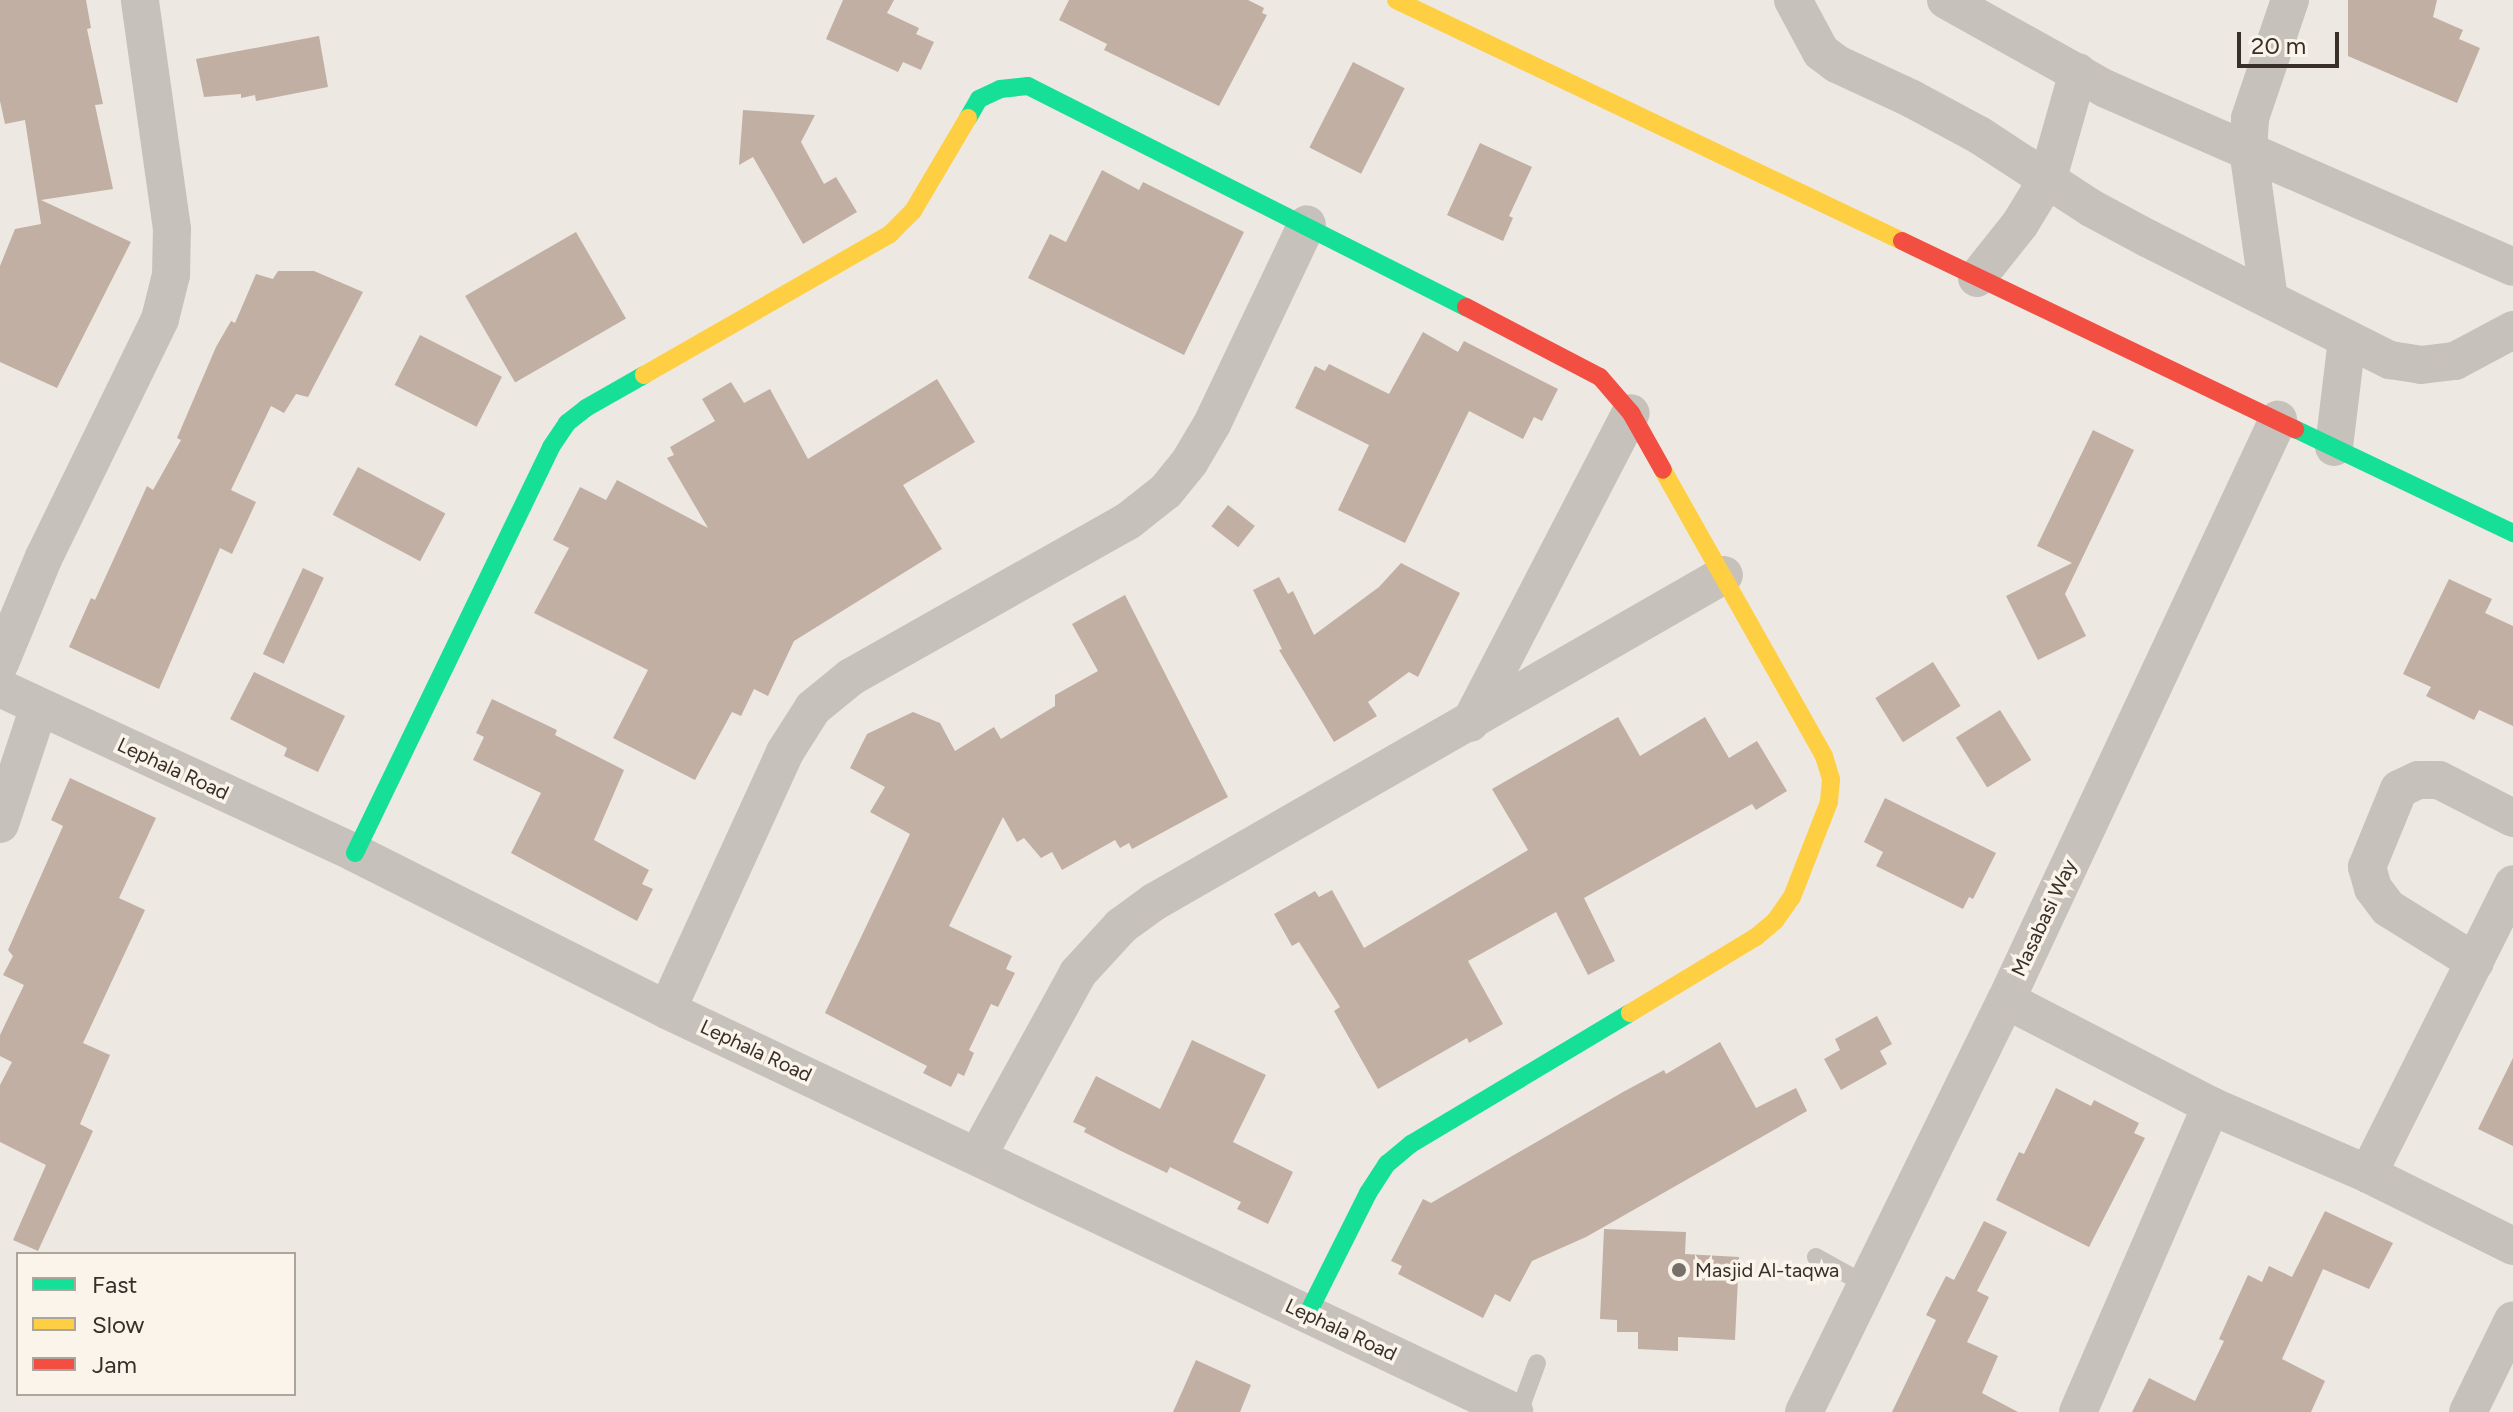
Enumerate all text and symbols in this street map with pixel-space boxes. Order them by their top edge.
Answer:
scale bar [2241,16,2343,66]
text: 20 m [2251,31,2306,60]
street label: Lephala Road [114,733,232,805]
street label: Masabasi Way [2006,856,2082,980]
street label: Lephala Road [697,1015,815,1087]
legend [16,1252,296,1396]
place label: Masjid Al-taqwa [1695,1258,1839,1282]
marker: Masjid Al-taqwa [1670,1261,1688,1279]
text: Fast [92,1270,137,1299]
street label: Lephala Road [1282,1294,1400,1366]
text: Slow [92,1310,144,1339]
text: Jam [92,1350,137,1379]

